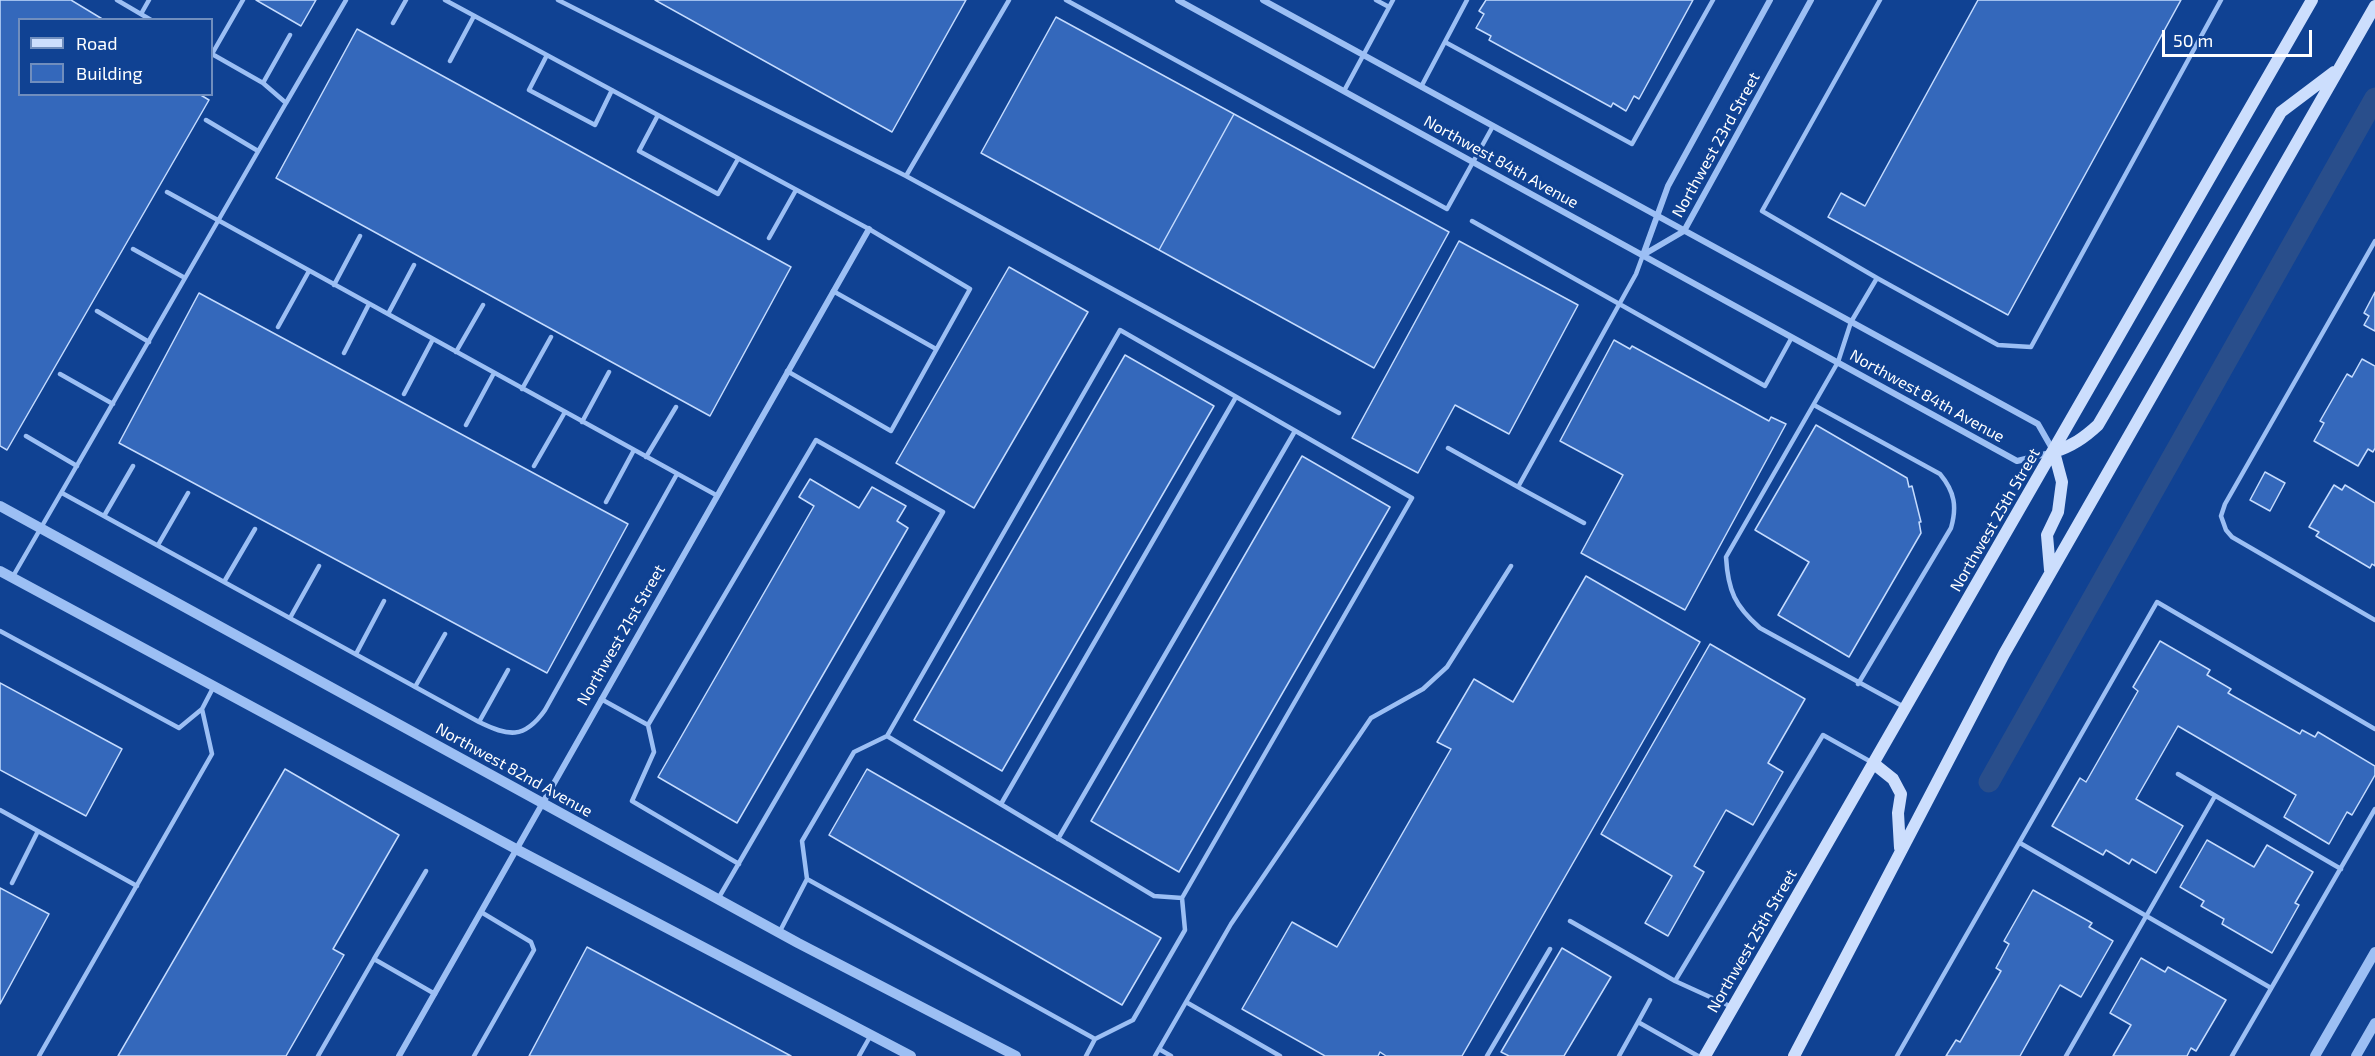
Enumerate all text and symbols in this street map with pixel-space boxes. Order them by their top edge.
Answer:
legend [18,18,213,96]
scale bar [2165,18,2315,56]
text: 50 m [2173,29,2213,51]
text: Road [76,32,117,54]
text: Building [76,62,143,84]
street label: Northwest 23rd Street [1668,69,1764,221]
street label: Northwest 84th Avenue [1420,111,1582,213]
street label: Northwest 84th Avenue [1846,345,2008,447]
street label: Northwest 25th Street [1946,445,2044,595]
street label: Northwest 21st Street [573,561,669,709]
street label: Northwest 82nd Avenue [432,719,596,821]
street label: Northwest 25th Street [1703,866,1801,1016]

